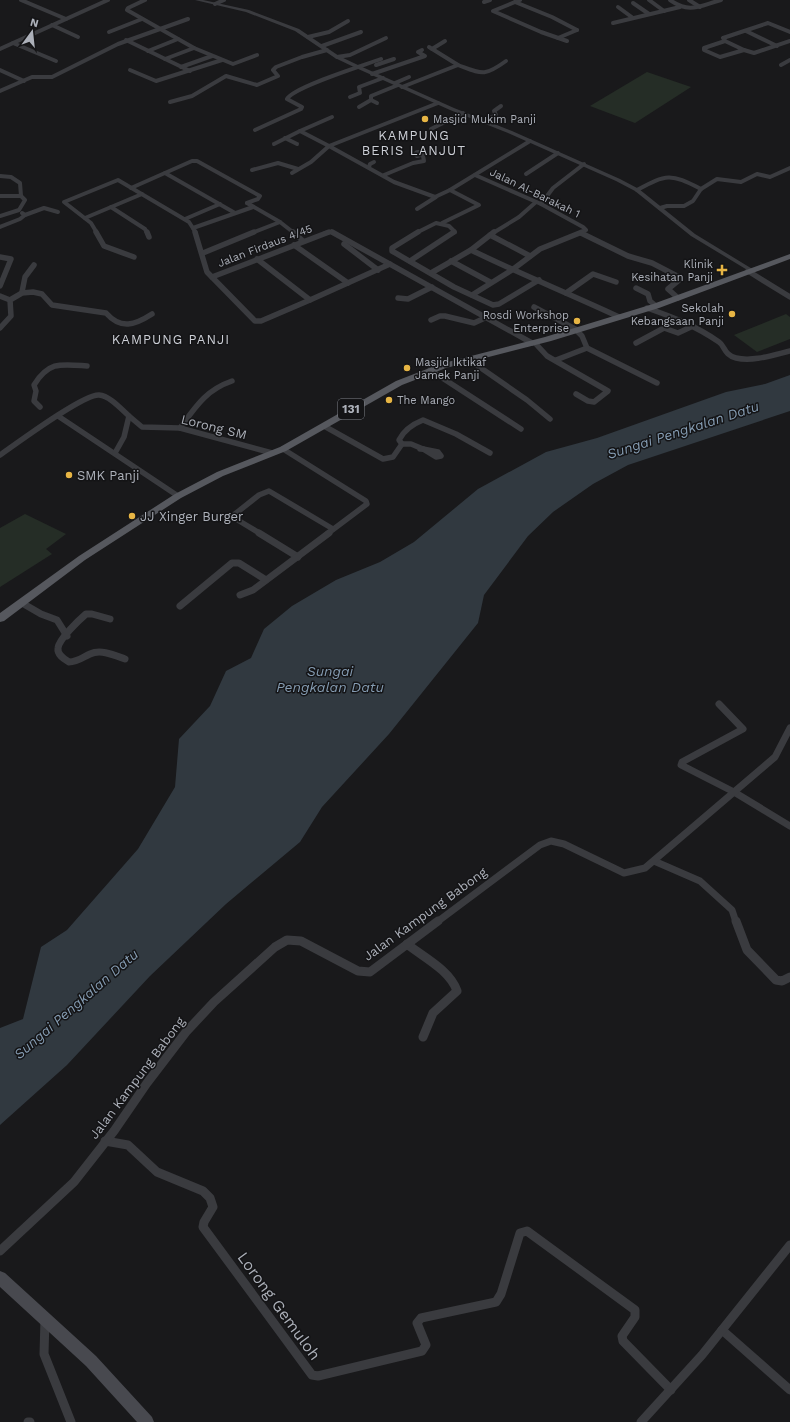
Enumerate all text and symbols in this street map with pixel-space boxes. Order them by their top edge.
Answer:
north arrow [12,12,52,52]
text: N [29,15,40,30]
place label: Masjid Mukim Panji [433,113,536,126]
marker: Masjid Mukim Panji [420,114,430,124]
district label: KAMPUNG BERIS LANJUT [362,128,466,158]
street label: Jalan Al-Barakah 1 [488,166,582,220]
street label: Jalan Firdaus 4/45 [216,222,314,270]
place label: Klinik Kesihatan Panji [631,258,713,284]
marker: Klinik Kesihatan Panji [716,264,728,276]
place label: Sekolah Kebangsaan Panji [631,302,724,328]
place label: Rosdi Workshop Enterprise [483,309,569,335]
marker: Sekolah Kebangsaan Panji [727,309,737,319]
marker: Rosdi Workshop Enterprise [572,316,582,326]
district label: KAMPUNG PANJI [112,332,230,347]
place label: Masjid Iktikaf Jamek Panji [415,356,487,382]
marker: Masjid Iktikaf Jamek Panji [402,363,412,373]
place label: The Mango [397,394,455,407]
marker: The Mango [384,395,394,405]
water label: Sungai Pengkalan Datu [605,398,761,462]
road number: 131 [338,399,364,419]
street label: Lorong SM [180,412,248,442]
place label: SMK Panji [77,468,139,483]
marker: SMK Panji [64,470,74,480]
place label: JJ Xinger Burger [140,509,243,524]
marker: JJ Xinger Burger [127,511,137,521]
water label: Sungai Pengkalan Datu [276,663,384,695]
street label: Jalan Kampung Babong [360,864,490,964]
water label: Sungai Pengkalan Datu [11,946,141,1062]
street label: Jalan Kampung Babong [86,1014,188,1142]
street label: Lorong Gemuloh [233,1248,325,1364]

